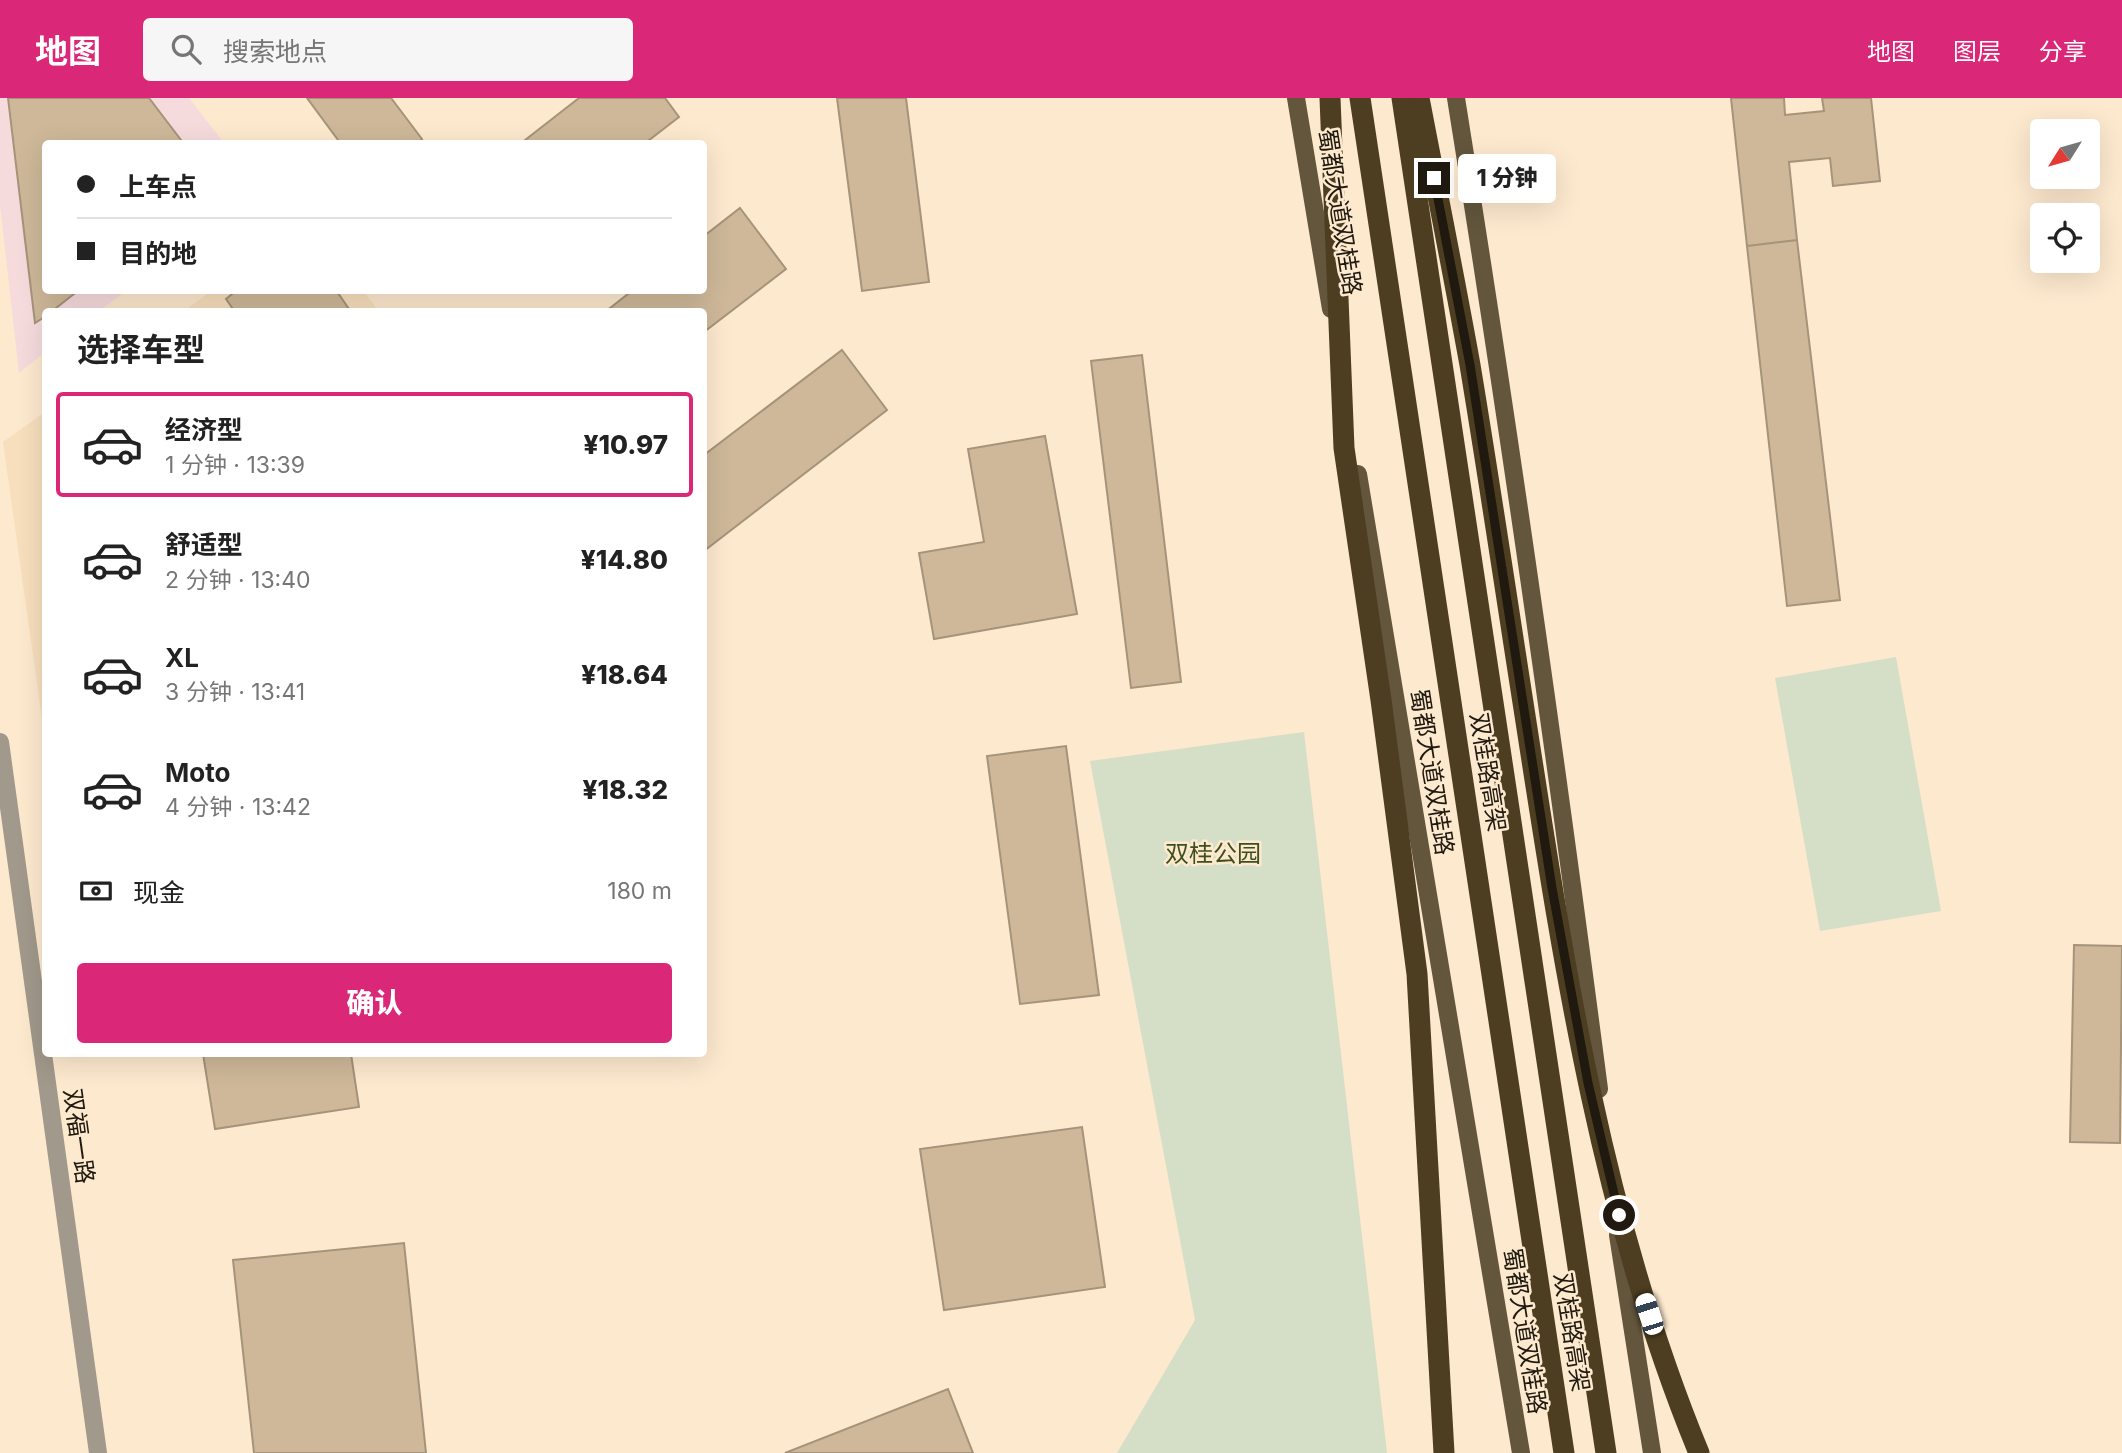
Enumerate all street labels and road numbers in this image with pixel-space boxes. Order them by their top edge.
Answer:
street label: 蜀都大道双桂路 [1313,127,1367,297]
street label: 蜀都大道双桂路 [1405,687,1459,857]
street label: 双桂路高架 [1464,710,1512,834]
street label: 双福一路 [58,1086,100,1186]
street label: 蜀都大道双桂路 [1498,1246,1552,1416]
street label: 双桂路高架 [1548,1270,1596,1394]

